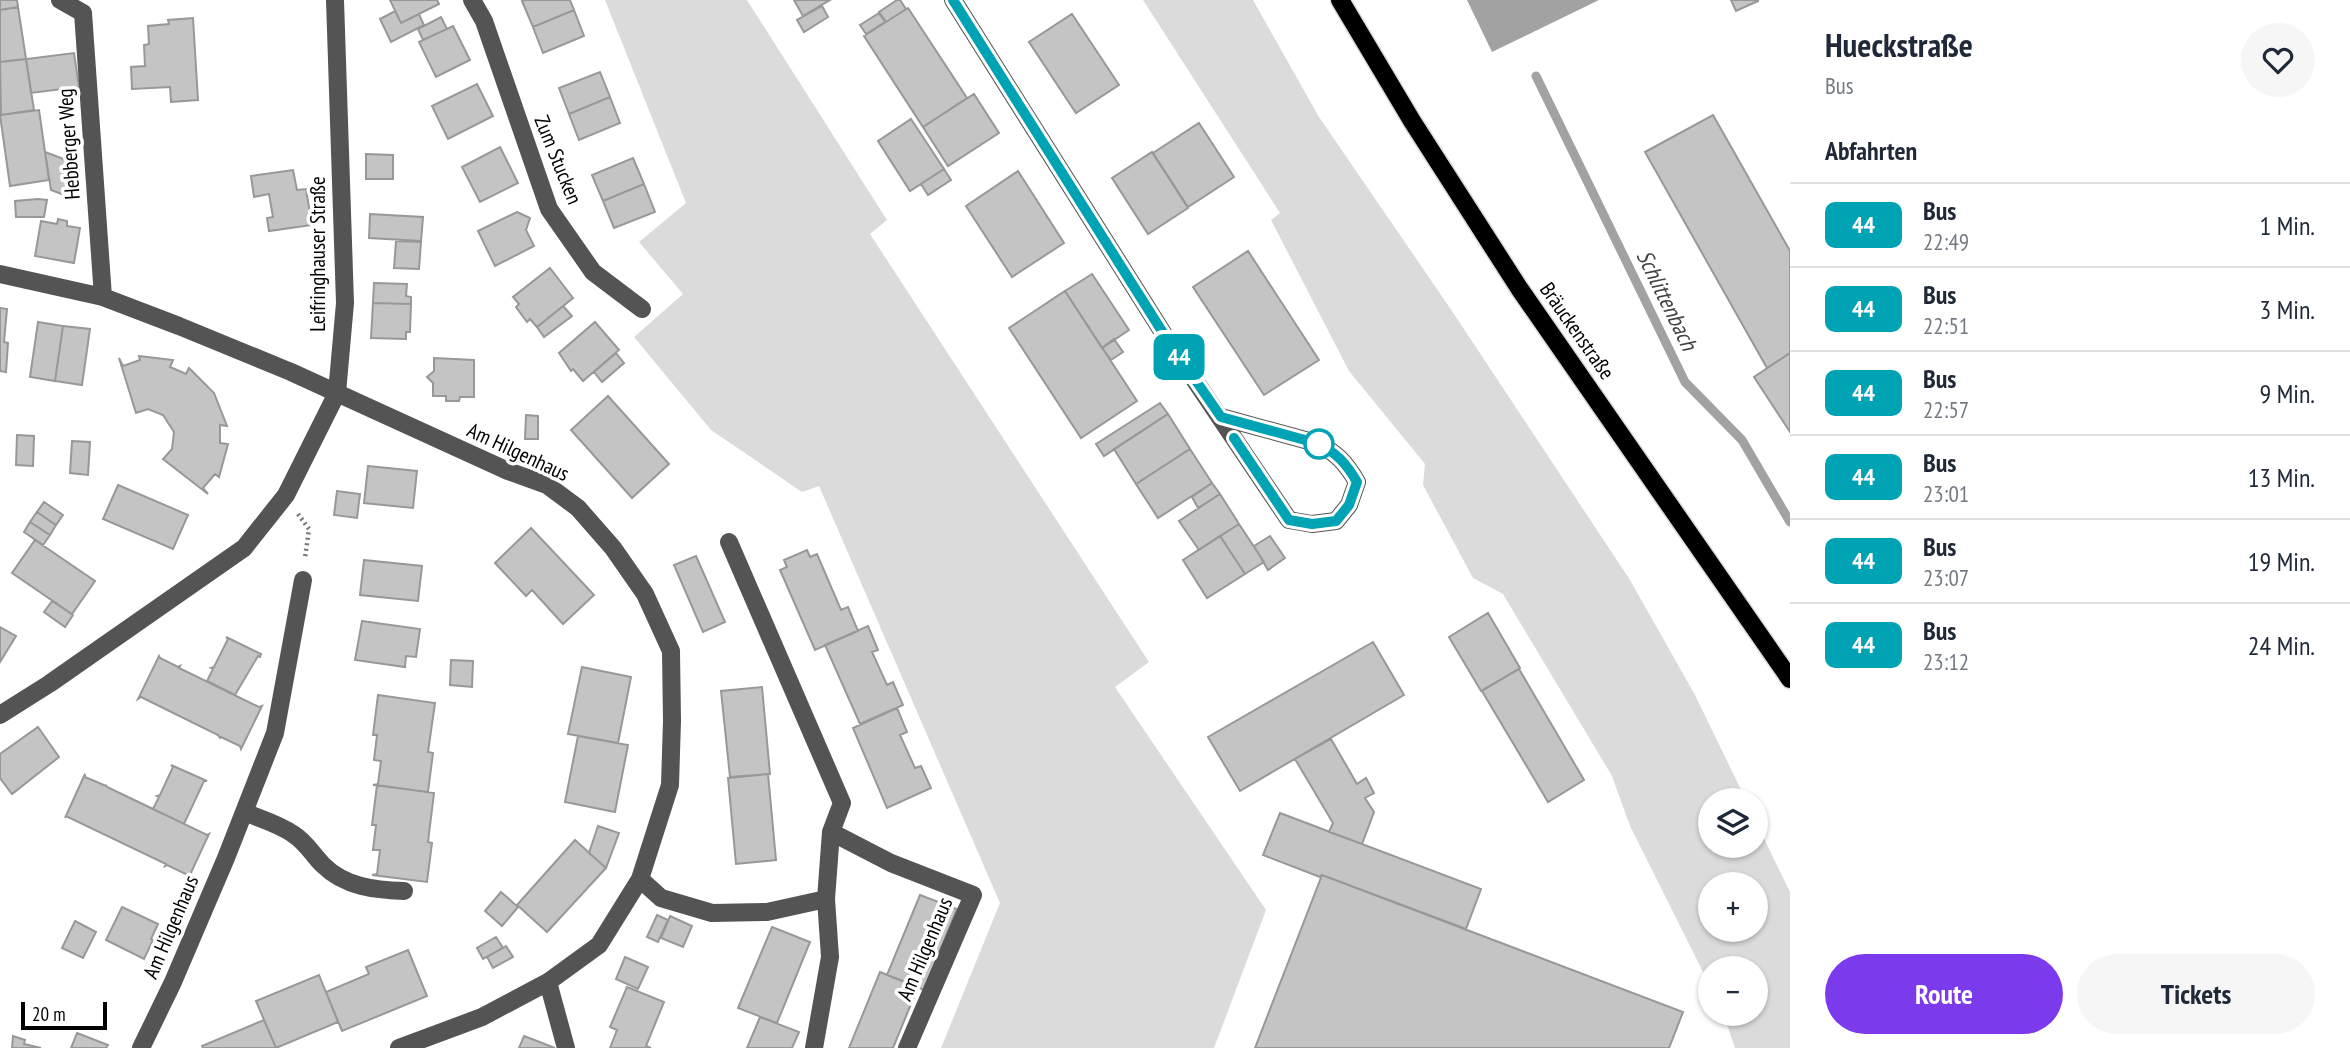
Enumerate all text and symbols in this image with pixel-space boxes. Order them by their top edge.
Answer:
text: Hueckstraße [1825,23,1973,66]
button: heart [2241,23,2315,97]
text: Bus [1825,71,1854,100]
street label: Hebberger Weg [51,88,86,200]
street label: Zum Stucken [528,111,588,208]
text: Abfahrten [1825,134,1917,167]
street label: Leifringhauser Straße [304,176,331,332]
text: Bus [1923,194,1956,227]
text: 44 [1852,209,1875,240]
text: 1 Min. [2260,209,2315,242]
text: 22:49 [1923,227,1969,256]
water label: Schlittenbach [1631,245,1705,356]
street label: Bräuckenstraße [1534,277,1621,385]
text: Bus [1923,278,1956,311]
text: 44 [1852,293,1875,324]
text: 3 Min. [2260,293,2315,326]
text: 22:51 [1923,311,1969,340]
line badge: 44 [1148,334,1210,380]
text: 44 [1168,341,1190,372]
text: Bus [1923,362,1956,395]
text: 44 [1852,377,1875,408]
text: 9 Min. [2260,377,2315,410]
text: 22:57 [1923,395,1969,424]
street label: Am Hilgenhaus [463,416,574,487]
unlabelled marker [1304,429,1334,459]
text: Bus [1923,446,1956,479]
text: 44 [1852,461,1875,492]
text: 13 Min. [2248,461,2315,494]
text: 23:01 [1923,479,1969,508]
text: Bus [1923,530,1956,563]
text: 44 [1852,545,1875,576]
text: 19 Min. [2248,545,2315,578]
text: 23:07 [1923,563,1969,592]
text: Bus [1923,614,1956,647]
text: 44 [1852,629,1875,660]
text: 24 Min. [2248,629,2315,662]
text: 23:12 [1923,647,1969,676]
map controls [1698,788,1768,1026]
button: layers [1698,788,1768,858]
street label: Am Hilgenhaus [137,871,204,983]
button: + [1698,872,1768,942]
street label: Am Hilgenhaus [891,893,958,1005]
button: Route [1825,954,2063,1034]
button: Tickets [2077,954,2315,1034]
button: − [1698,956,1768,1026]
scale bar [21,999,107,1031]
text: 20 m [32,1002,66,1026]

